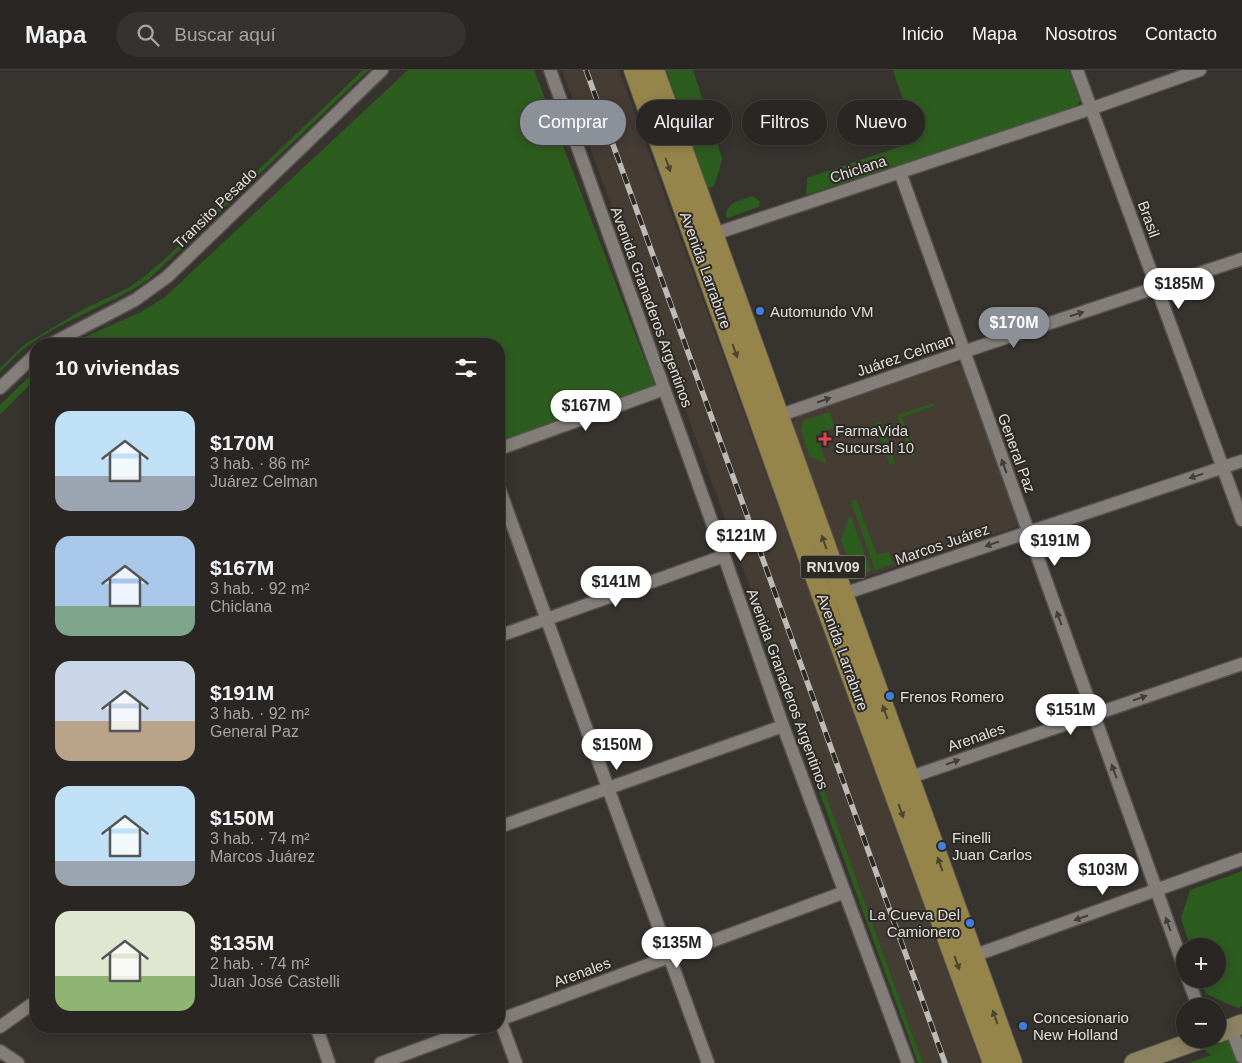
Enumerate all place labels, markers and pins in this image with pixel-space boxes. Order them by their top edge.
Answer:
pin: $185M [1144,268,1214,310]
place label: Automundo VM [770,303,873,320]
marker: Automundo VM [754,305,766,317]
pin: $170M [979,306,1049,349]
pin: $167M [551,390,621,432]
place label: FarmaVida Sucursal 10 [835,422,914,456]
marker: FarmaVida Sucursal 10 [819,433,831,445]
pin: $121M [706,520,776,562]
pin: $191M [1020,524,1090,567]
pin: $141M [581,566,651,608]
place label: Frenos Romero [900,688,1004,705]
marker: Frenos Romero [884,690,896,702]
pin: $151M [1036,694,1106,736]
pin: $150M [582,728,652,771]
place label: Finelli Juan Carlos [952,829,1032,863]
marker: Finelli Juan Carlos [936,840,948,852]
pin: $103M [1068,854,1138,896]
place label: La Cueva Del Camionero [869,906,960,940]
marker: La Cueva Del Camionero [964,917,976,929]
pin: $135M [642,926,712,969]
place label: Concesionario New Holland [1033,1009,1129,1043]
marker: Concesionario New Holland [1017,1020,1029,1032]

